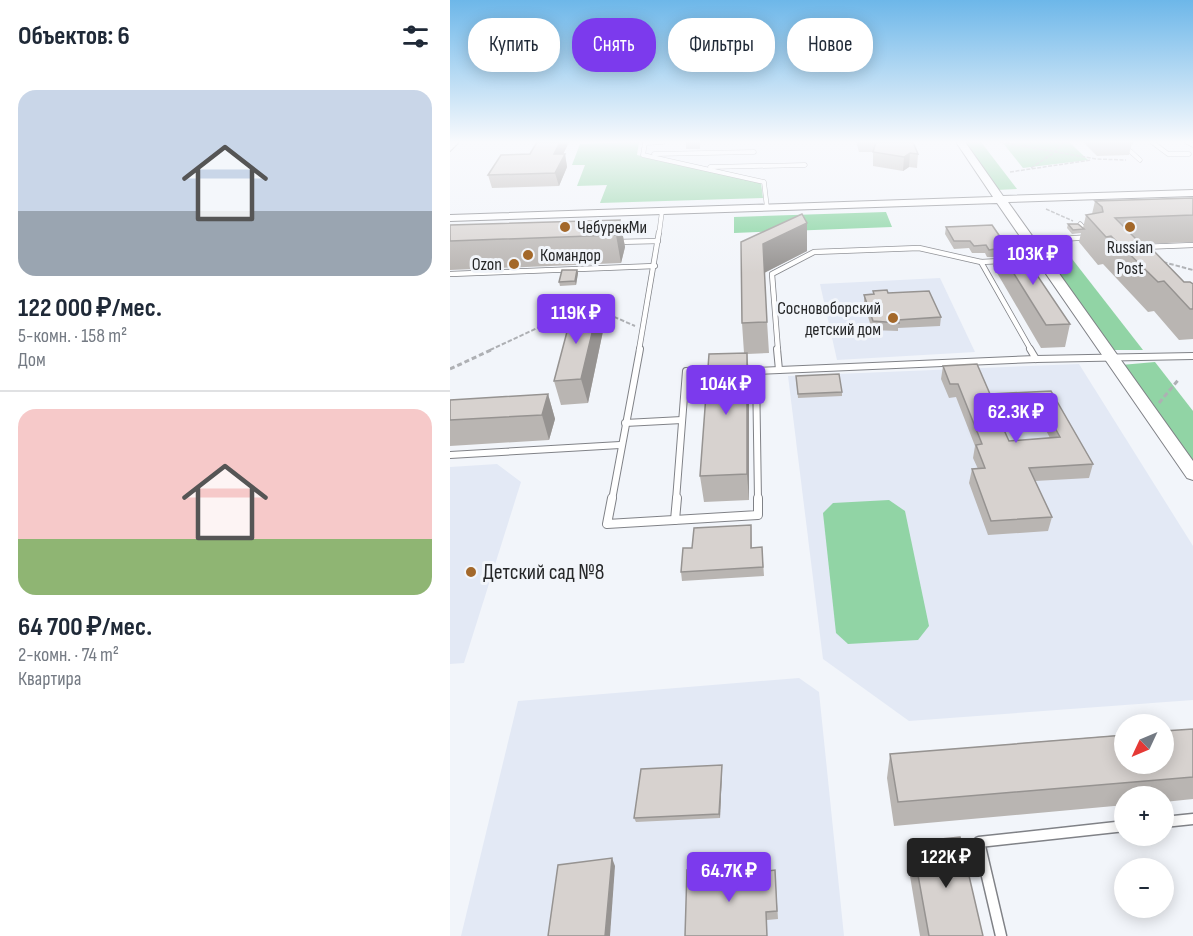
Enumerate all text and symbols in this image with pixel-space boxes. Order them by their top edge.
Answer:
chip: Купить [468,18,560,72]
chip: Снять [572,18,656,72]
chip: Фильтры [668,18,775,72]
chip: Новое [787,18,873,72]
icon: filters [399,20,432,53]
text: Объектов: 6 [18,21,130,52]
icon: home [171,129,279,237]
place label: ЧебурекМи [577,217,647,238]
marker: ЧебурекМи [558,220,572,234]
marker: Russian Post [1123,220,1137,234]
pin: 103K ₽ [984,235,1082,286]
place label: Russian Post [1107,237,1153,279]
text: 103K ₽ [1008,242,1058,266]
place label: Командор [540,245,601,266]
marker: Командор [521,248,535,262]
place label: Ozon [472,254,502,275]
marker: Ozon [507,257,521,271]
text: 122 000 ₽/мес. [18,293,162,324]
pin: 119K ₽ [527,294,625,345]
place label: Сосновоборский детский дом [777,298,881,340]
text: 119K ₽ [551,301,601,325]
marker: Сосновоборский детский дом [886,311,900,325]
text: 5-комн. · 158 m² [18,324,127,348]
text: Дом [18,348,46,372]
pin: 104K ₽ [677,365,775,416]
text: 104K ₽ [700,372,752,396]
pin: 62.3K ₽ [961,393,1071,444]
text: 62.3K ₽ [988,400,1044,424]
icon: home [171,448,279,556]
place label: Детский сад №8 [483,559,604,586]
marker: Детский сад №8 [464,565,478,579]
text: 64 700 ₽/мес. [18,612,152,643]
text: 2-комн. · 74 m² [18,643,119,667]
text: Квартира [18,667,82,691]
north arrow [1114,714,1174,774]
map controls [1114,714,1174,918]
button: + [1114,786,1174,846]
pin: 122K ₽ [897,838,995,889]
text: 122K ₽ [921,845,971,869]
pin: 64.7K ₽ [674,852,784,903]
button: − [1114,858,1174,918]
text: 64.7K ₽ [701,859,757,883]

